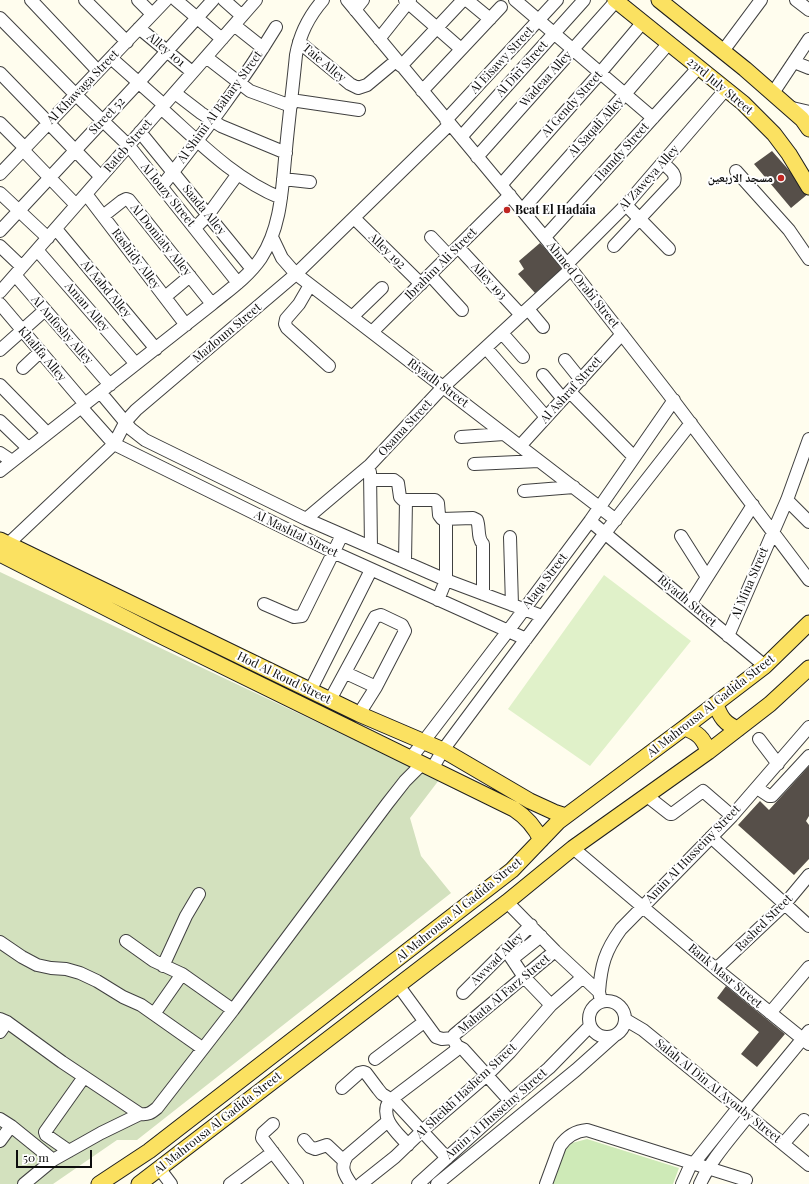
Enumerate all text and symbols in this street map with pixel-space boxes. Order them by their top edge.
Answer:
street label: Al Eisawy Street [467,23,537,97]
street label: Alley 101 [144,30,188,70]
street label: Al Diri Street [493,38,551,100]
street label: Taie Alley [299,41,349,85]
street label: Al Khawaga Street [44,47,122,127]
street label: Al Shimi Al Bahary Street [174,48,266,166]
street label: Wadeaa Alley [517,48,575,110]
street label: 23rd July Street [684,54,756,118]
street label: Al Gendy Street [539,68,605,140]
street label: Street 52 [86,94,128,138]
street label: Al Saqali Alley [565,94,627,160]
street label: Rateb Street [101,116,155,176]
street label: Hamdy Street [592,120,652,184]
street label: Al Zaweya Alley [616,142,682,214]
street label: Al louzy Street [138,160,198,230]
place label: مسجد الاربعين [708,171,773,185]
marker: مسجد الاربعين [776,173,786,183]
street label: Saada Alley [179,182,229,238]
street label: Al Domiaty Alley [127,201,195,279]
place label: Beat El Hadaia [515,203,596,217]
marker: Beat El Hadaia [502,205,512,215]
street label: Ibrahim Ali Street [402,225,480,303]
street label: Rashidy Alley [109,226,163,292]
street label: Alley 192 [366,230,408,272]
street label: Ahmed Orabi Street [544,239,622,331]
street label: Al Aabd Alley [78,257,134,321]
street label: Alley 193 [468,260,510,302]
street label: Aman Alley [62,279,112,335]
street label: Al Anfoshy Alley [28,293,96,367]
street label: Mazloum Street [190,300,264,366]
street label: Khalifa Alley [15,324,69,384]
street label: Al Ashraf Street [537,354,605,426]
street label: Riyadh Street [405,355,471,411]
street label: Osama Street [375,397,435,459]
street label: Al Mashtal Street [252,507,340,561]
street label: Al Mina Street [728,545,772,621]
street label: Ataqa Street [519,550,571,612]
street label: Riyadh Street [655,572,719,630]
street label: Hod Al Roud Street [235,649,333,707]
street label: Al Mahrousa Al Gadida Street [645,652,777,760]
street label: Amin Al Husseiny Street [643,802,743,906]
street label: Al Mahrousa Al Gadida Street [393,855,525,965]
street label: Rashed Street [733,892,795,954]
street label: Awwad Alley [468,930,526,988]
street label: Bank Masr Street [685,941,765,1011]
street label: Mahata Al Farz Street [455,951,553,1037]
street label: Salah Al Din Al Ayouby Street [652,1036,784,1146]
street label: Al Sheikh Hashem Street [413,1040,519,1142]
street label: Amin Al Husseiny Street [442,1066,550,1162]
street label: Al Mahrousa Al Gadida Street [152,1069,284,1177]
scale bar [18,1142,94,1168]
text: 50 m [23,1149,49,1165]

